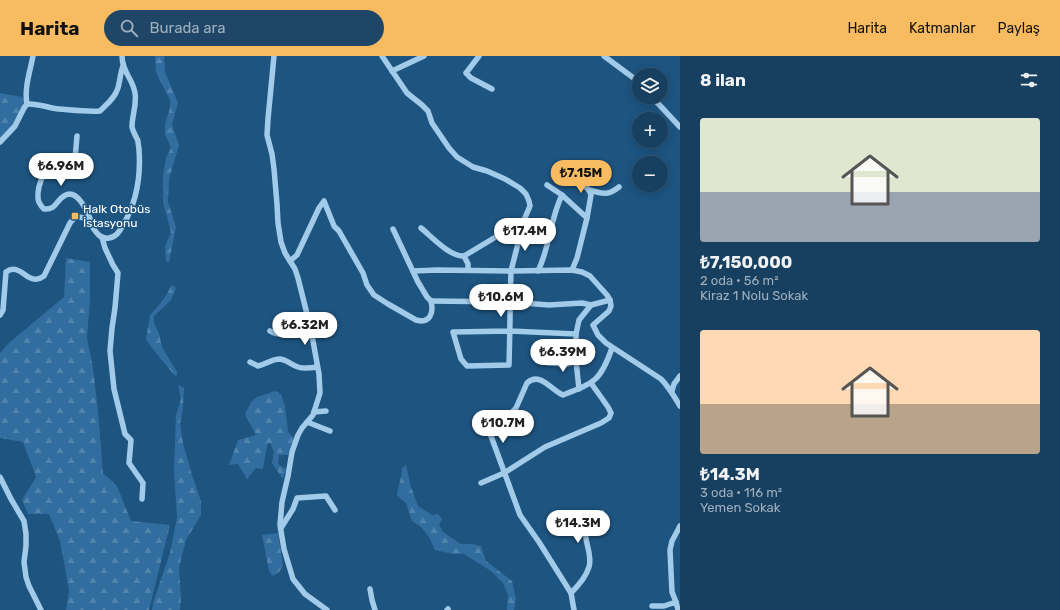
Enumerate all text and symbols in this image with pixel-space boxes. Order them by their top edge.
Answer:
search box [104,10,384,46]
text: Harita [20,17,80,40]
icon: search [118,17,140,39]
text: Burada ara [150,19,225,37]
text: Harita [847,20,887,37]
text: Katmanlar [909,20,976,37]
text: Paylaş [998,20,1040,37]
map controls [632,68,668,192]
button: layers [632,68,668,104]
icon: filters [1018,69,1040,91]
text: 8 ilan [700,70,746,90]
button: + [632,112,668,148]
icon: home [834,144,906,216]
pin: ₺6.96M [28,153,94,187]
button: − [632,156,668,192]
text: ₺6.96M [38,158,84,173]
pin: ₺7.15M [548,160,614,194]
text: ₺7.15M [560,165,602,180]
place label: Halk Otobüs İstasyonu [83,202,150,230]
marker: Halk Otobüs İstasyonu [70,211,80,221]
pin: ₺17.4M [492,218,558,252]
text: ₺17.4M [503,223,547,238]
text: ₺7,150,000 [700,252,792,272]
text: 2 oda · 56 m² [700,273,779,288]
pin: ₺10.6M [468,284,534,318]
text: Kiraz 1 Nolu Sokak [700,288,808,303]
text: ₺10.6M [478,289,524,304]
pin: ₺6.32M [272,312,338,346]
text: ₺6.32M [281,317,329,332]
pin: ₺6.39M [530,339,596,373]
text: ₺6.39M [539,344,587,359]
icon: home [834,356,906,428]
pin: ₺10.7M [470,410,536,444]
text: ₺10.7M [481,415,525,430]
text: ₺14.3M [700,464,760,484]
text: 3 oda · 116 m² [700,485,782,500]
text: Yemen Sokak [700,500,781,515]
pin: ₺14.3M [545,510,611,544]
text: ₺14.3M [555,515,601,530]

